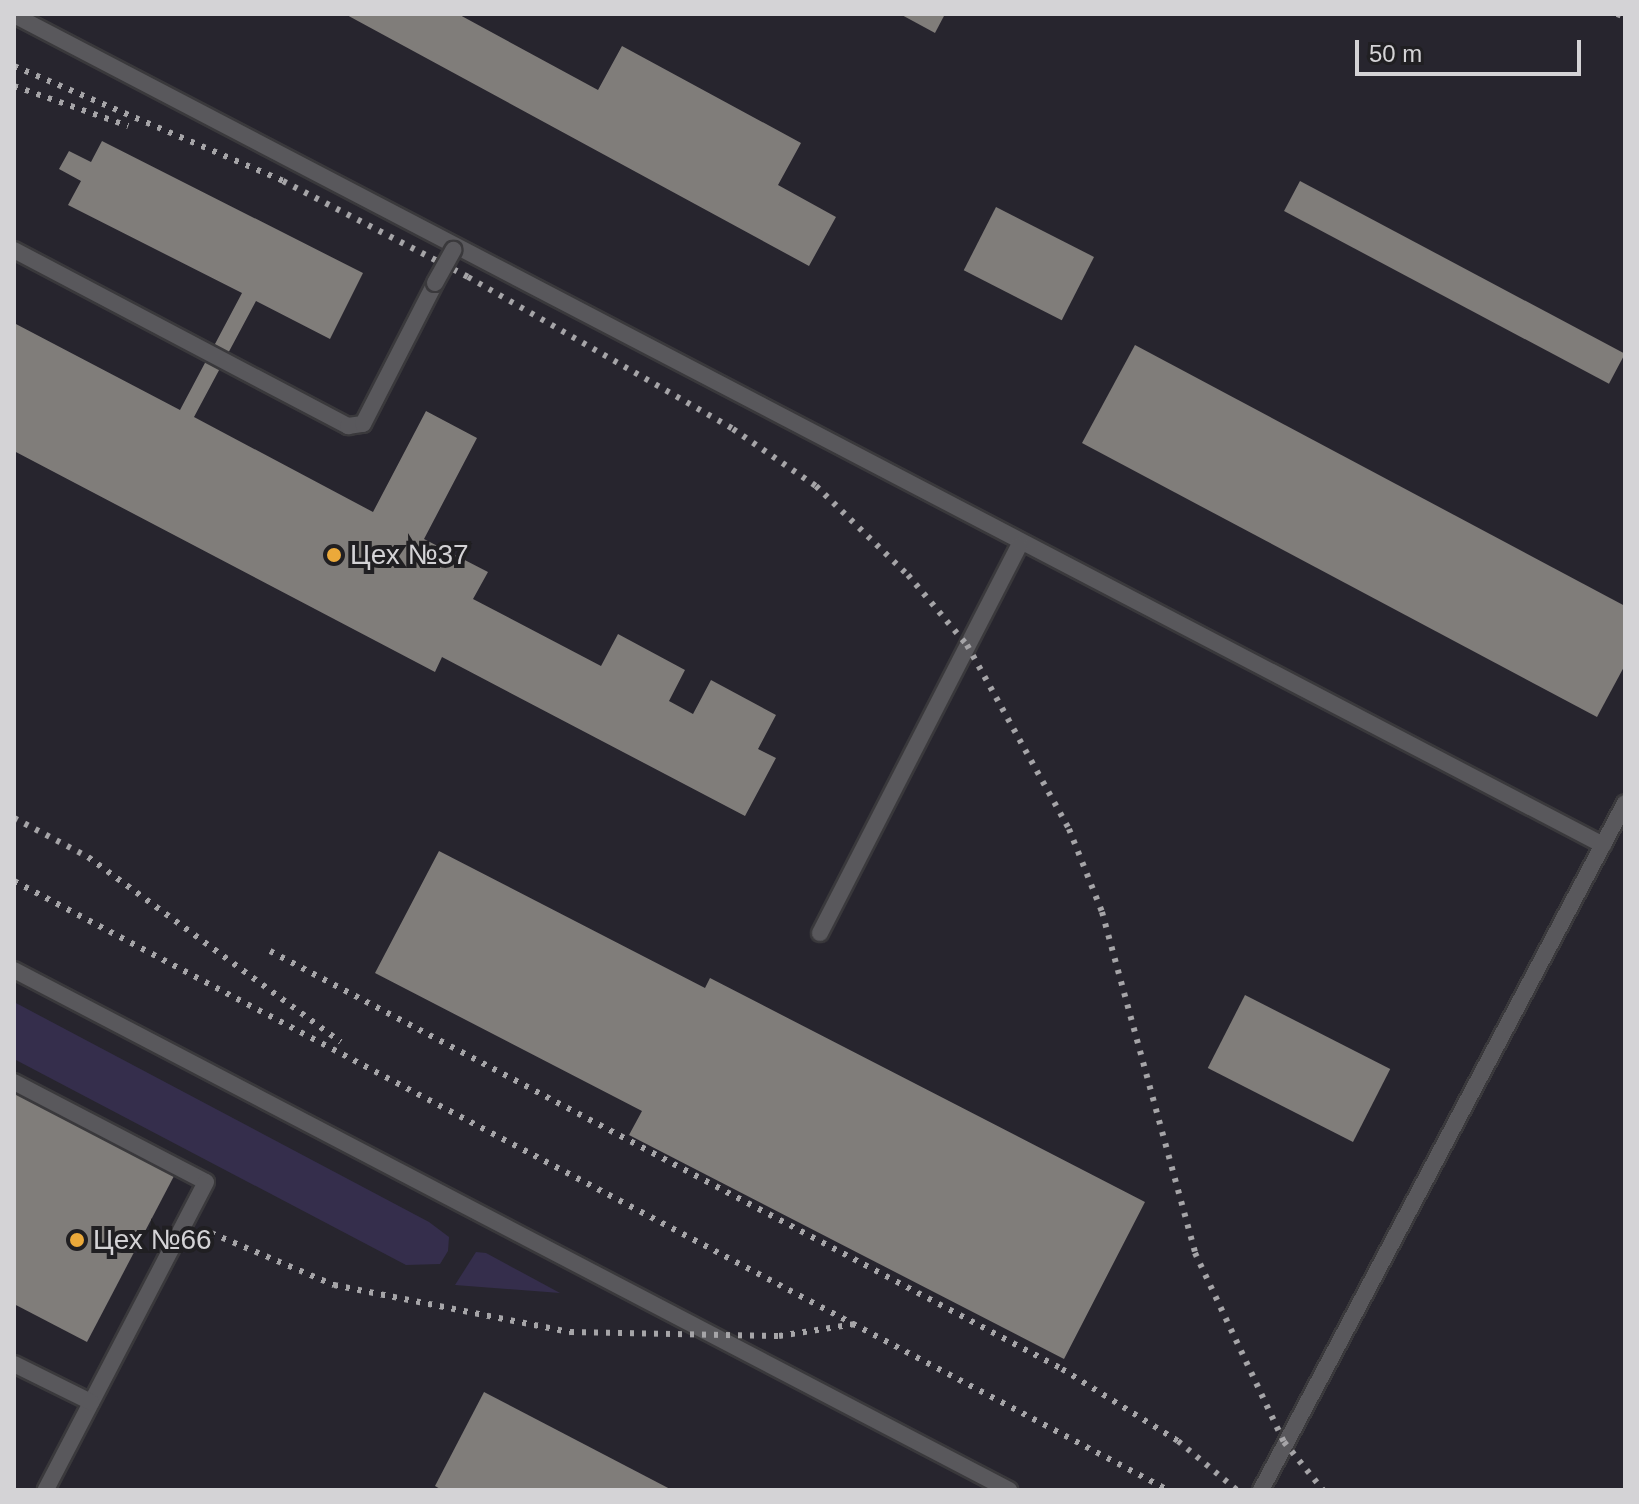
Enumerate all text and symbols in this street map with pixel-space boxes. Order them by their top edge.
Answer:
scale bar [1359,24,1585,74]
text: 50 m [1369,40,1422,67]
place label: Цех №37 [350,538,469,572]
marker: Цех №37 [325,546,343,564]
place label: Цех №66 [93,1223,212,1257]
marker: Цех №66 [68,1231,86,1249]

